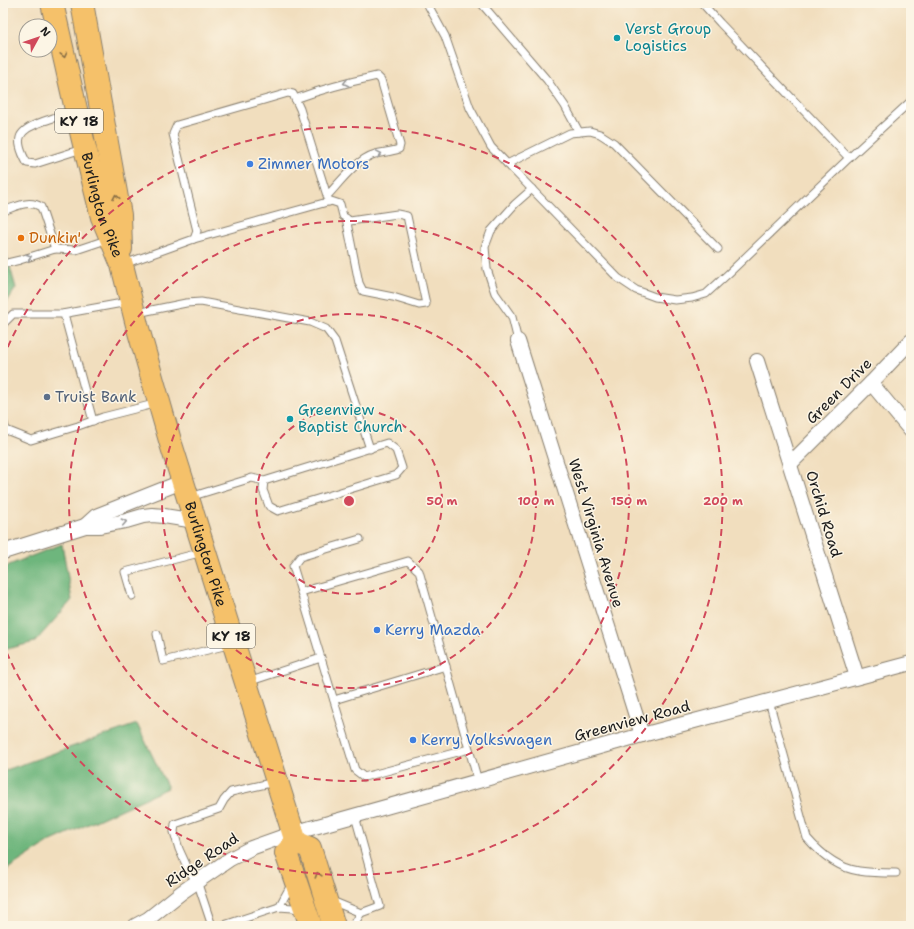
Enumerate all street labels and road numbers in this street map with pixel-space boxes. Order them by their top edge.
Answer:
road number: KY 18 [55,109,103,133]
street label: Burlington Pike [76,150,128,260]
street label: Green Drive [802,354,876,428]
street label: West Virginia Avenue [564,456,628,610]
street label: Orchid Road [801,468,847,560]
street label: Burlington Pike [180,499,232,609]
road number: KY 18 [207,624,255,648]
street label: Greenview Road [572,696,693,746]
street label: Ridge Road [162,828,243,892]

